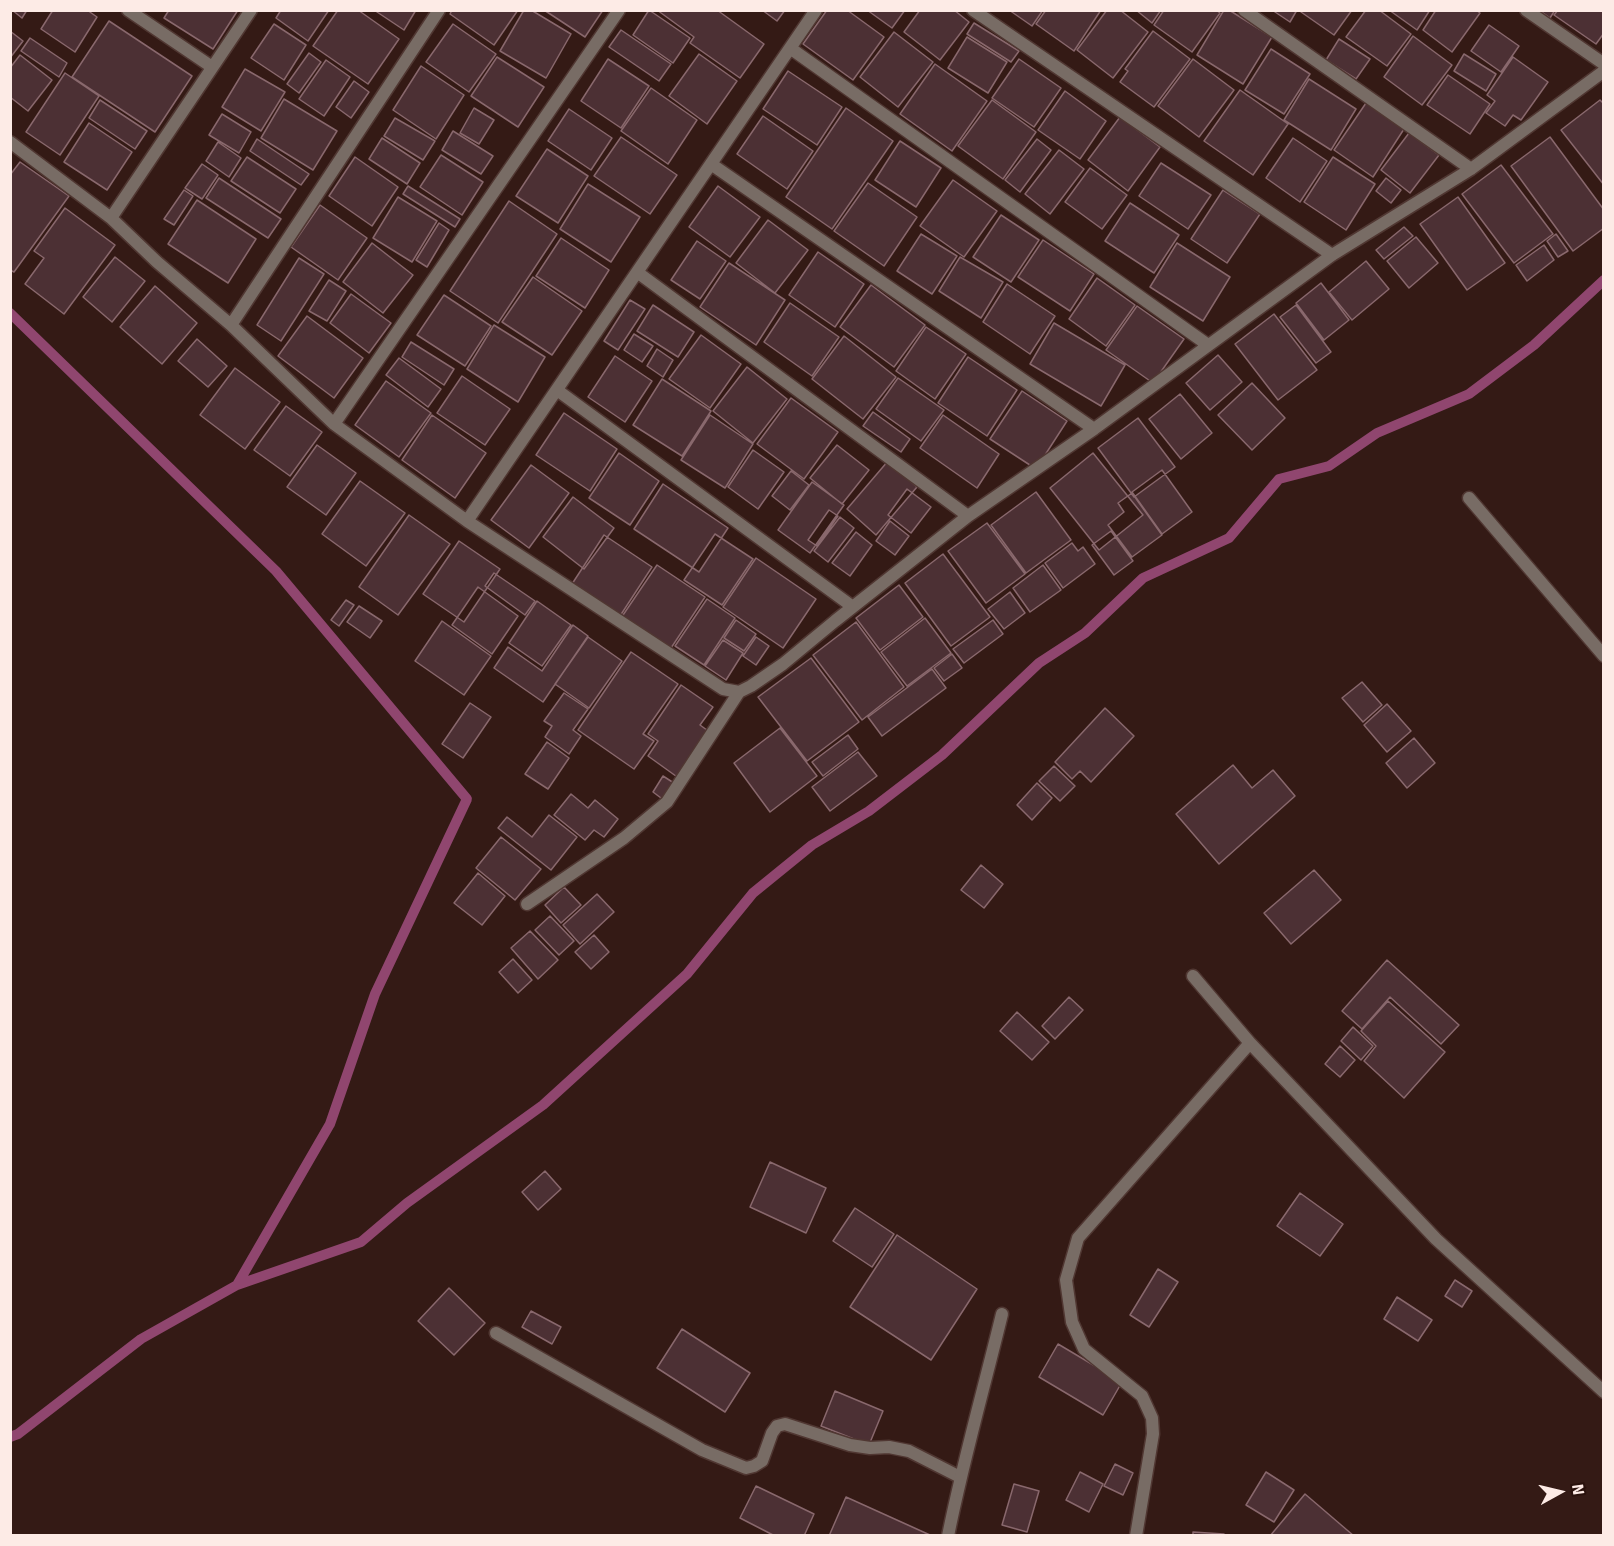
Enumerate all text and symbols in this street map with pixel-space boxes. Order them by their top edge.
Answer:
north arrow [1530,1462,1590,1522]
text: N [1567,1483,1589,1496]

